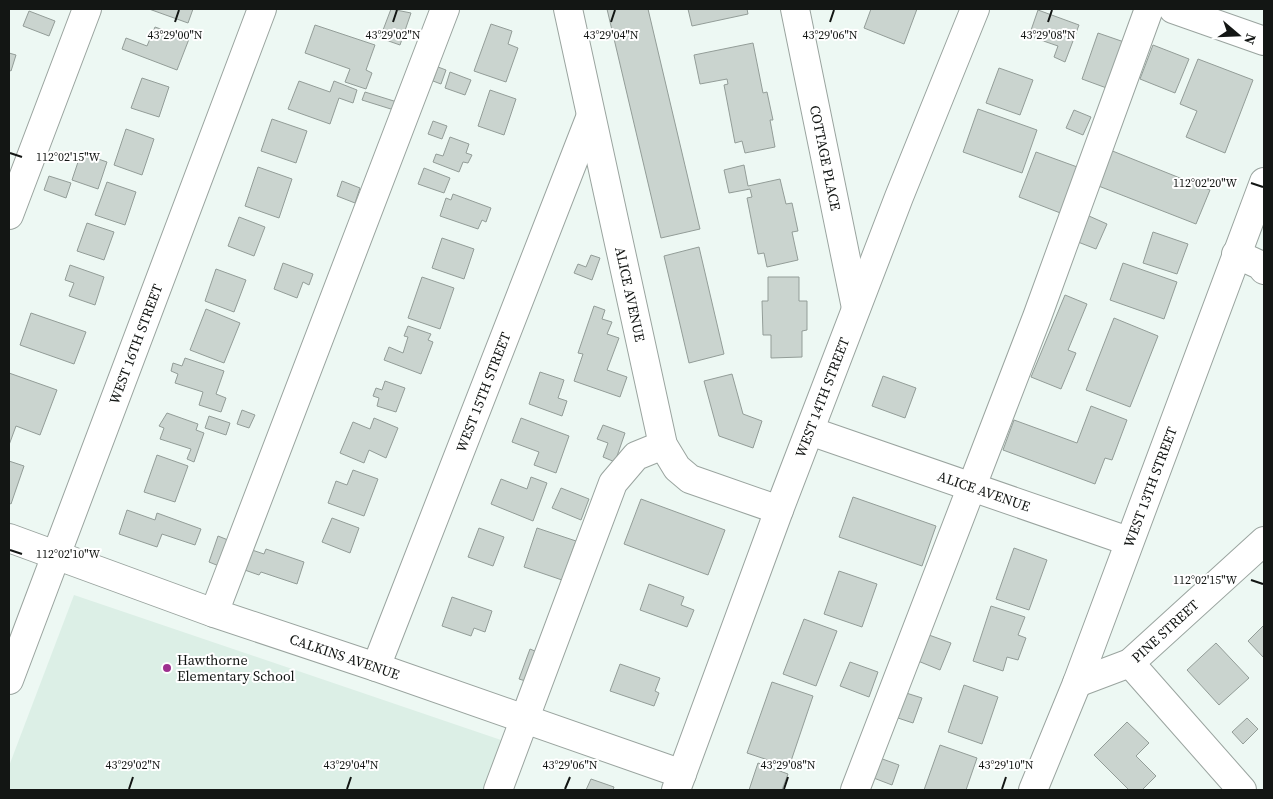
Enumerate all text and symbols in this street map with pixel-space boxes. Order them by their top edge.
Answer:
north arrow [1213,10,1263,60]
text: 43°29'00"N [147,27,203,43]
text: 43°29'02"N [365,27,421,43]
text: 43°29'04"N [583,27,639,43]
text: 43°29'06"N [802,27,858,43]
text: 43°29'08"N [1020,27,1076,43]
text: N [1239,31,1261,47]
street label: COTTAGE PLACE [805,103,846,212]
text: 112°02'15"W [36,149,100,165]
text: 112°02'20"W [1173,175,1237,191]
street label: ALICE AVENUE [610,245,650,344]
street label: WEST 16TH STREET [104,281,168,407]
street label: WEST 15TH STREET [451,329,516,455]
street label: WEST 14TH STREET [790,334,854,460]
street label: WEST 13TH STREET [1119,423,1182,550]
street label: ALICE AVENUE [935,466,1033,516]
text: 112°02'10"W [36,546,100,562]
text: 112°02'15"W [1173,572,1237,588]
street label: PINE STREET [1127,595,1204,667]
street label: CALKINS AVENUE [287,629,403,685]
place label: Hawthorne Elementary School [177,650,295,686]
marker: Hawthorne Elementary School [161,662,173,674]
text: 43°29'02"N [105,757,161,773]
text: 43°29'04"N [323,757,379,773]
text: 43°29'06"N [542,757,598,773]
text: 43°29'08"N [760,757,816,773]
text: 43°29'10"N [978,757,1034,773]

